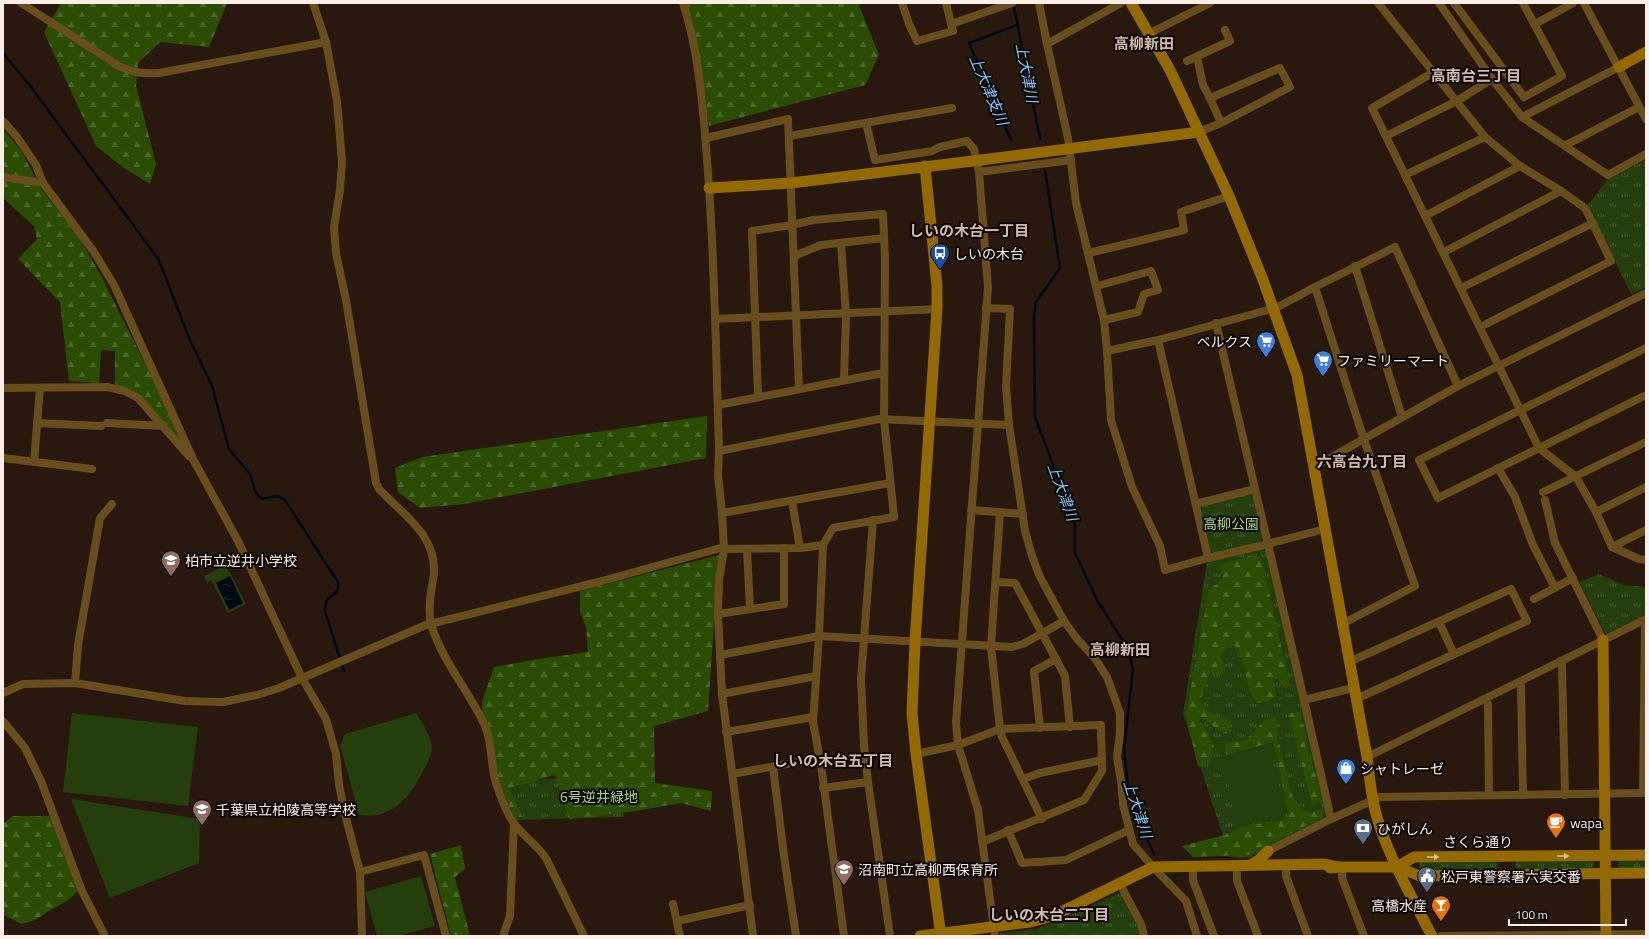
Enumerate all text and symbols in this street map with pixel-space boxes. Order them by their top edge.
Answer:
district label: 高柳新田 [1114,32,1174,55]
water label: 上大津川 [1010,41,1044,107]
water label: 上大津支川 [964,51,1015,131]
district label: 高南台三丁目 [1431,64,1521,87]
district label: しいの木台一丁目 [909,219,1029,242]
bus stop icon: しいの木台 [929,242,951,270]
place label: しいの木台 [954,243,1024,264]
supermarket icon: ベルクス [1255,330,1277,358]
place label: ベルクス [1196,331,1252,352]
supermarket icon: ファミリーマート [1312,349,1334,377]
place label: ファミリーマート [1337,350,1449,371]
district label: 六高台九丁目 [1317,450,1407,473]
water label: 上大津川 [1042,460,1085,526]
park label: 高柳公園 [1203,513,1259,534]
school or university icon: 柏市立逆井小学校 [160,549,182,577]
place label: 柏市立逆井小学校 [185,550,297,571]
district label: 高柳新田 [1090,638,1150,661]
district label: しいの木台五丁目 [773,749,893,772]
shop icon: シャトレーゼ [1335,757,1357,785]
place label: シャトレーゼ [1360,758,1444,779]
water label: 上大津川 [1118,777,1159,843]
park label: 6号逆井緑地 [560,786,638,807]
school or university icon: 千葉県立柏陵高等学校 [191,798,213,826]
place label: 千葉県立柏陵高等学校 [216,799,356,820]
cafe icon: wapa [1545,811,1567,839]
place label: wapa [1570,812,1602,833]
bank icon: ひがしん [1352,817,1374,845]
place label: ひがしん [1377,818,1433,839]
street label: さくら通り [1443,831,1513,852]
one-way arrow [1557,853,1570,859]
one-way arrow [1427,854,1440,860]
school or university icon: 沼南町立高柳西保育所 [833,858,855,886]
place label: 沼南町立高柳西保育所 [858,859,998,880]
public building icon: 松戸東警察署六実交番 [1416,865,1438,893]
place label: 松戸東警察署六実交番 [1441,866,1581,887]
bar icon: 高橋水産 [1430,894,1452,922]
place label: 高橋水産 [1371,895,1427,916]
scale bar [1509,901,1626,927]
district label: しいの木台二丁目 [989,903,1109,926]
text: 100 m [1515,905,1548,924]

